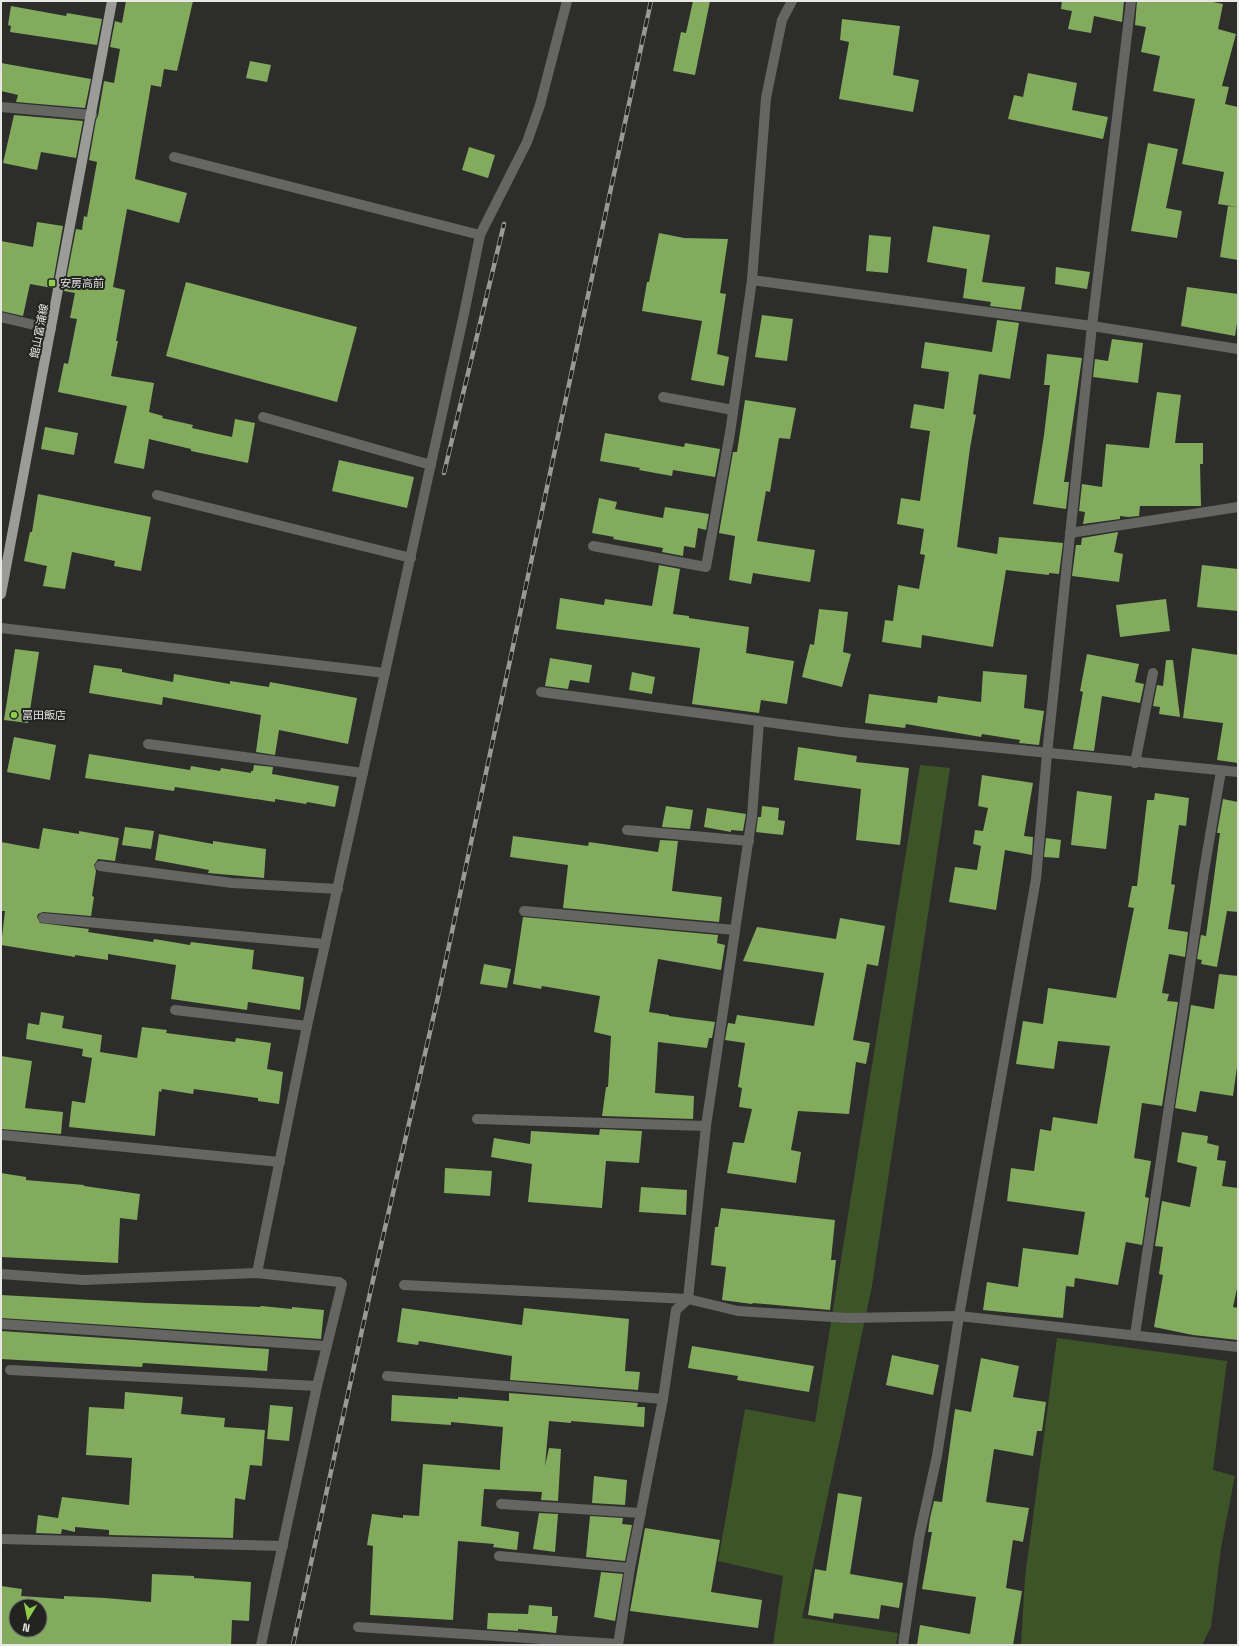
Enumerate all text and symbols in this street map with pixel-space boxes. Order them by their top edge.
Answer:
place label: 安房高前 [60,276,104,290]
marker: 安房高前 [47,278,57,288]
street label: 館山富浦線 [27,303,51,359]
place label: 冨田飯店 [22,708,66,722]
marker: 冨田飯店 [9,710,19,720]
north arrow [8,1598,48,1638]
text: N [21,1620,31,1635]

